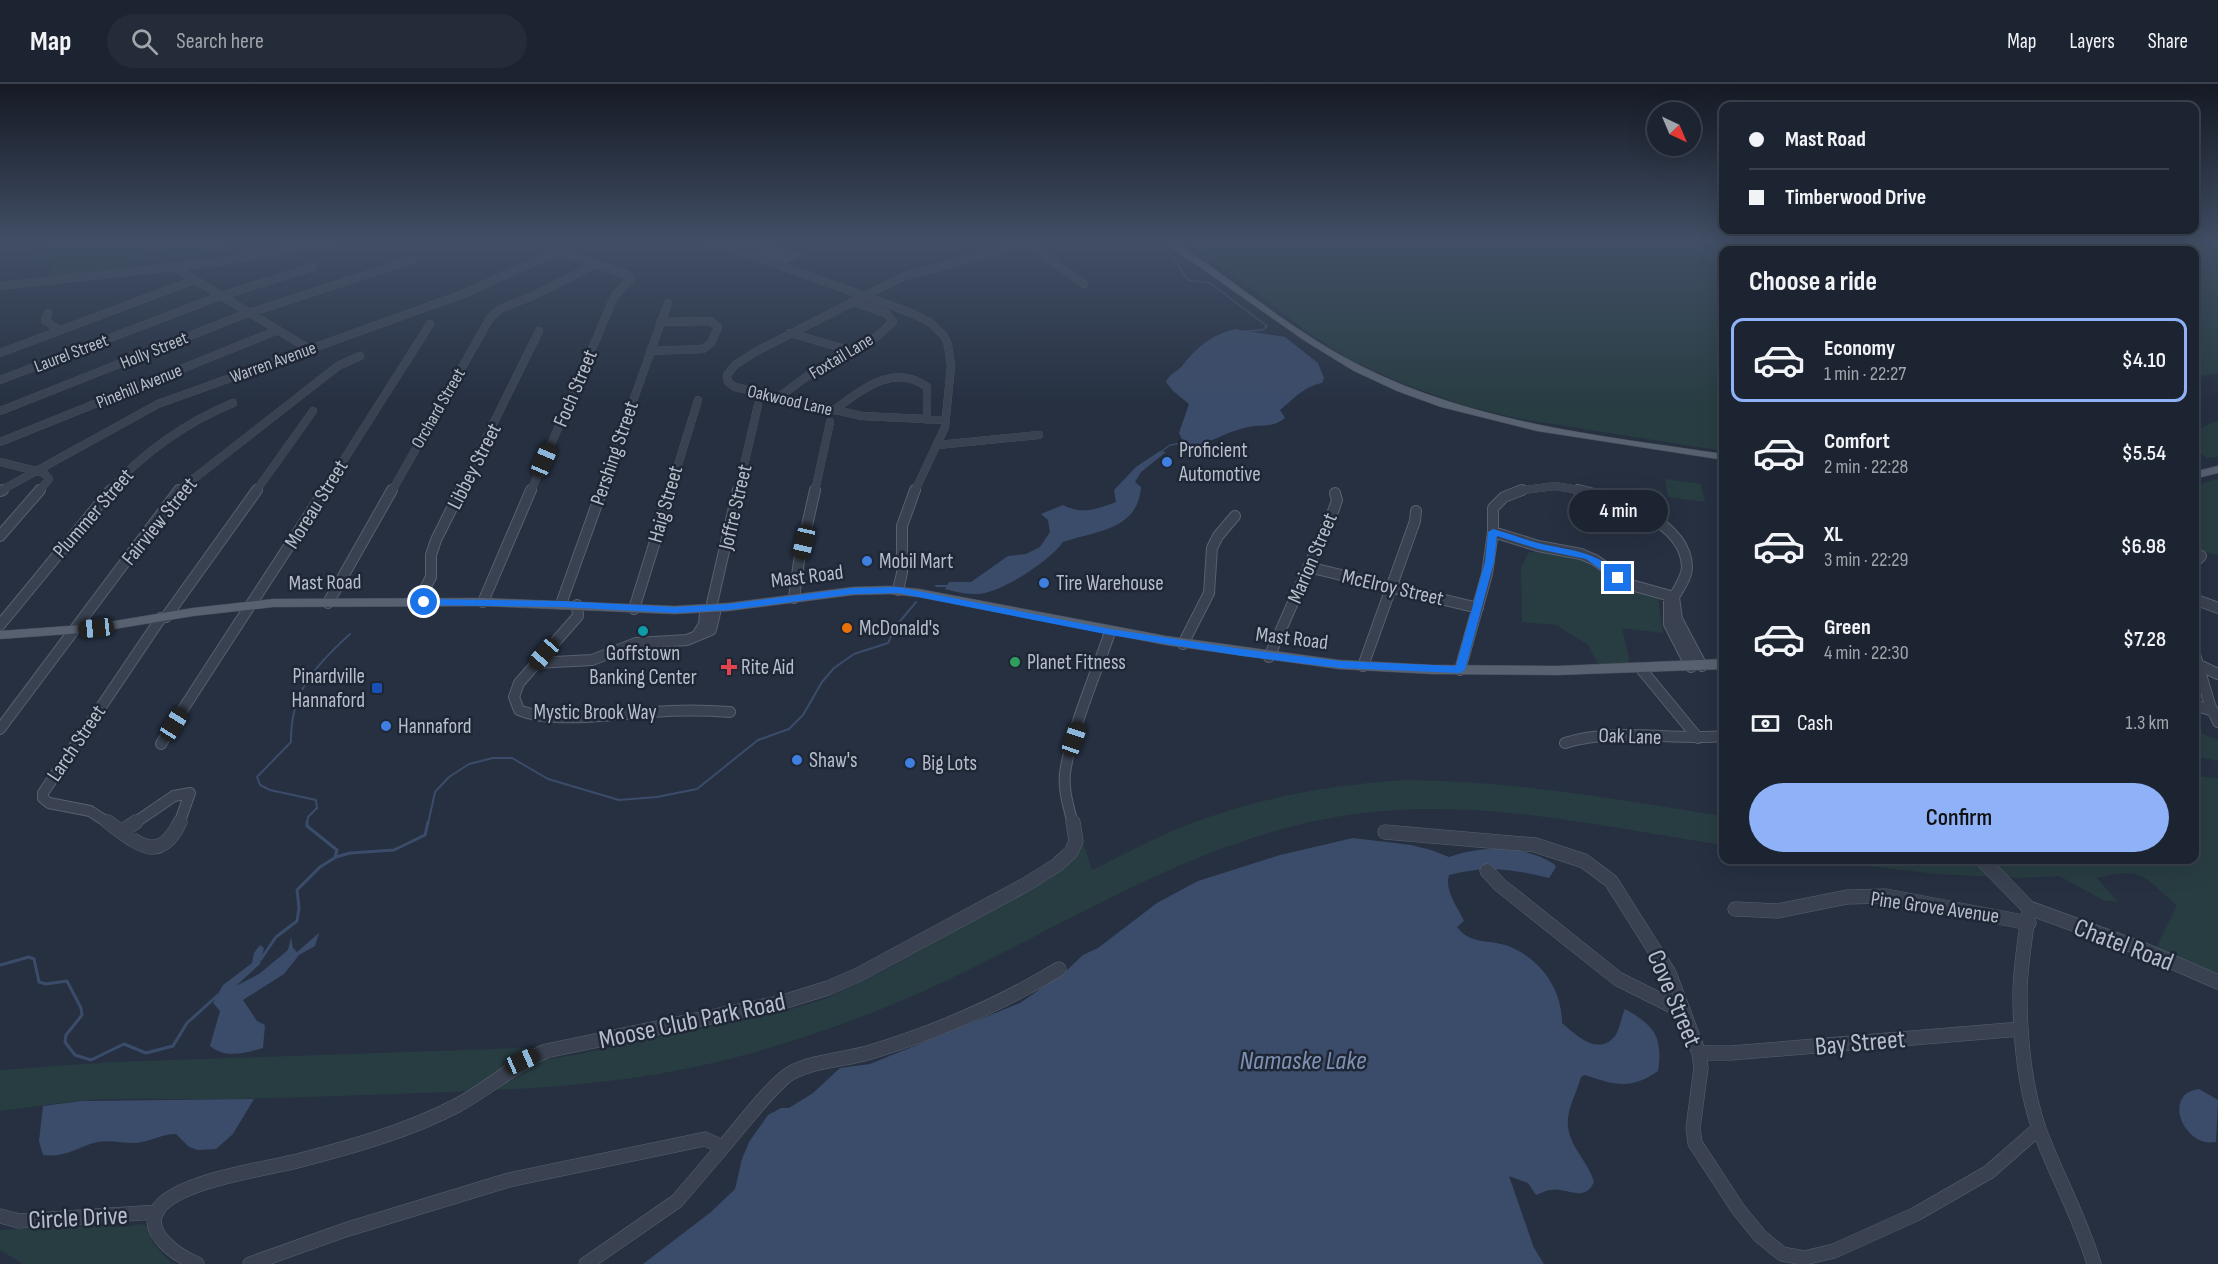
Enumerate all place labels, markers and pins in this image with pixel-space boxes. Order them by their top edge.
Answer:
place label: Proficient Automotive [1178,438,1261,487]
marker: Proficient Automotive [1160,455,1174,469]
place label: Mobil Mart [879,549,953,574]
marker: Mobil Mart [860,554,874,568]
place label: Tire Warehouse [1056,571,1164,596]
marker: Tire Warehouse [1037,576,1051,590]
place label: McDonald's [859,616,940,641]
marker: McDonald's [840,621,854,635]
marker: Goffstown Banking Center [636,624,650,638]
place label: Goffstown Banking Center [589,641,697,690]
place label: Planet Fitness [1027,650,1126,675]
place label: Rite Aid [741,655,794,680]
marker: Planet Fitness [1008,655,1022,669]
marker: Rite Aid [722,660,736,674]
place label: Pinardville Hannaford [291,664,365,713]
marker: Pinardville Hannaford [370,681,384,695]
place label: Hannaford [398,714,472,739]
marker: Hannaford [379,719,393,733]
place label: Shaw's [809,748,858,773]
place label: Big Lots [922,751,977,776]
marker: Shaw's [790,753,804,767]
marker: Big Lots [903,756,917,770]

